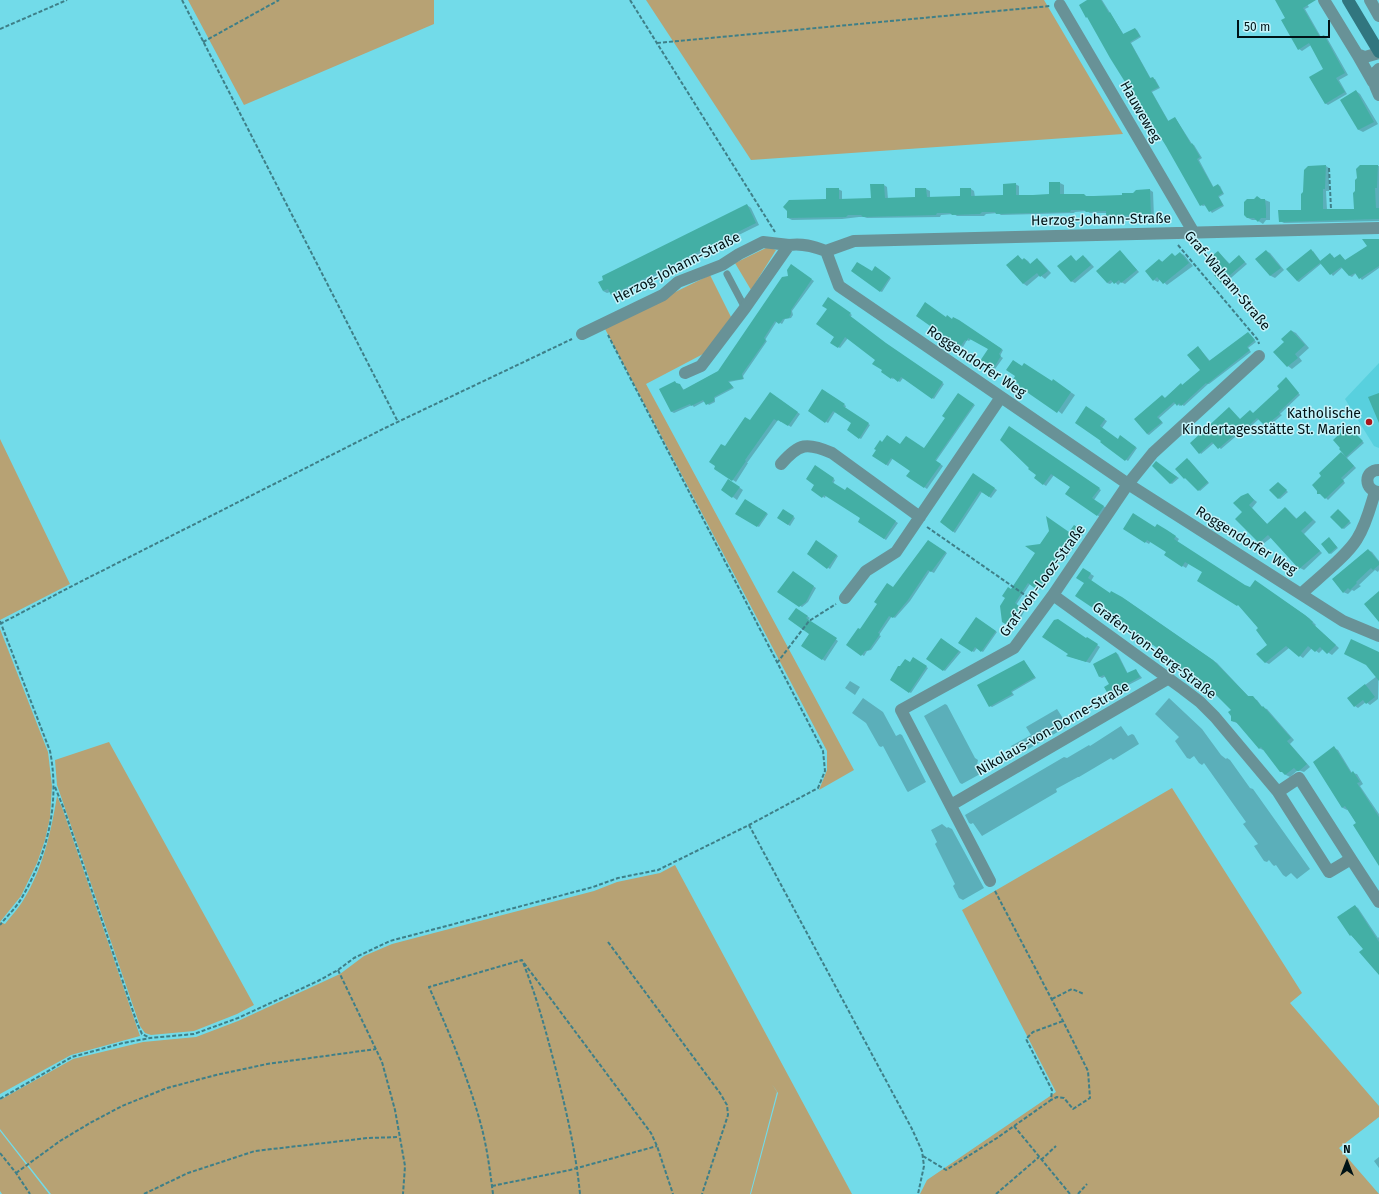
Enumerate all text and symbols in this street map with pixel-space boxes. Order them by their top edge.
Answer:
scale bar [1239,12,1332,38]
text: 50 m [1244,20,1270,34]
street label: Hauweweg [1116,78,1164,146]
street label: Herzog-Johann-Straße [1031,210,1171,230]
street label: Graf-Walram-Straße [1180,228,1274,334]
street label: Herzog-Johann-Straße [611,229,743,307]
street label: Roggendorfer Weg [923,323,1029,401]
place label: Katholische Kindertagesstätte St. Marien [1182,406,1361,438]
marker: Katholische Kindertagesstätte St. Marien [1364,417,1374,427]
street label: Roggendorfer Weg [1192,503,1300,579]
street label: Graf-von-Looz-Straße [997,522,1089,640]
street label: Grafen-von-Berg-Straße [1089,599,1219,703]
street label: Nikolaus-von-Dorne-Straße [973,678,1133,780]
north arrow [1327,1142,1367,1182]
text: N [1343,1143,1351,1156]

